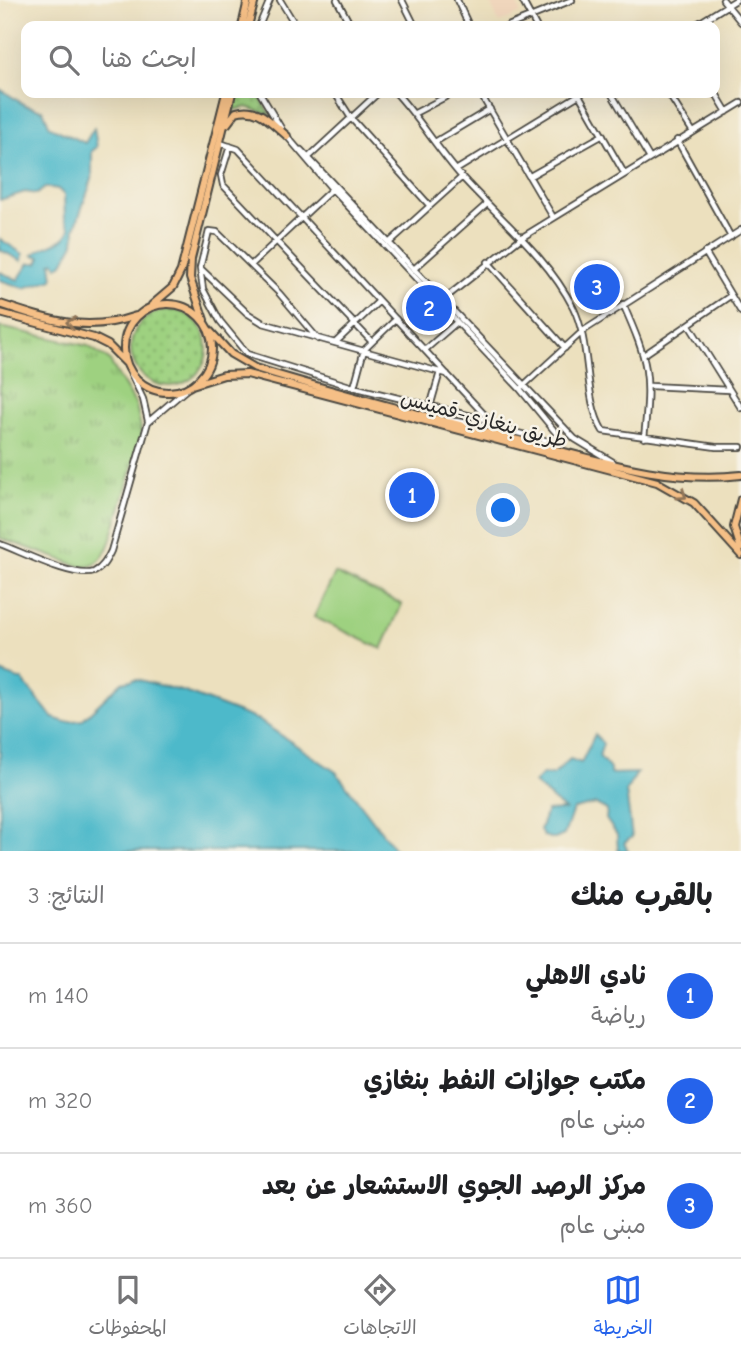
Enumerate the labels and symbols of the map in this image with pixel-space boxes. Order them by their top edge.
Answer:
pin: 3 [574,261,620,313]
pin: 2 [406,282,452,334]
one-way arrow [65,316,77,331]
street label: طريق بنغازي-قمينس [397,385,570,456]
pin: 1 [389,469,435,521]
one-way arrow [674,487,687,499]
your location [486,493,520,527]

